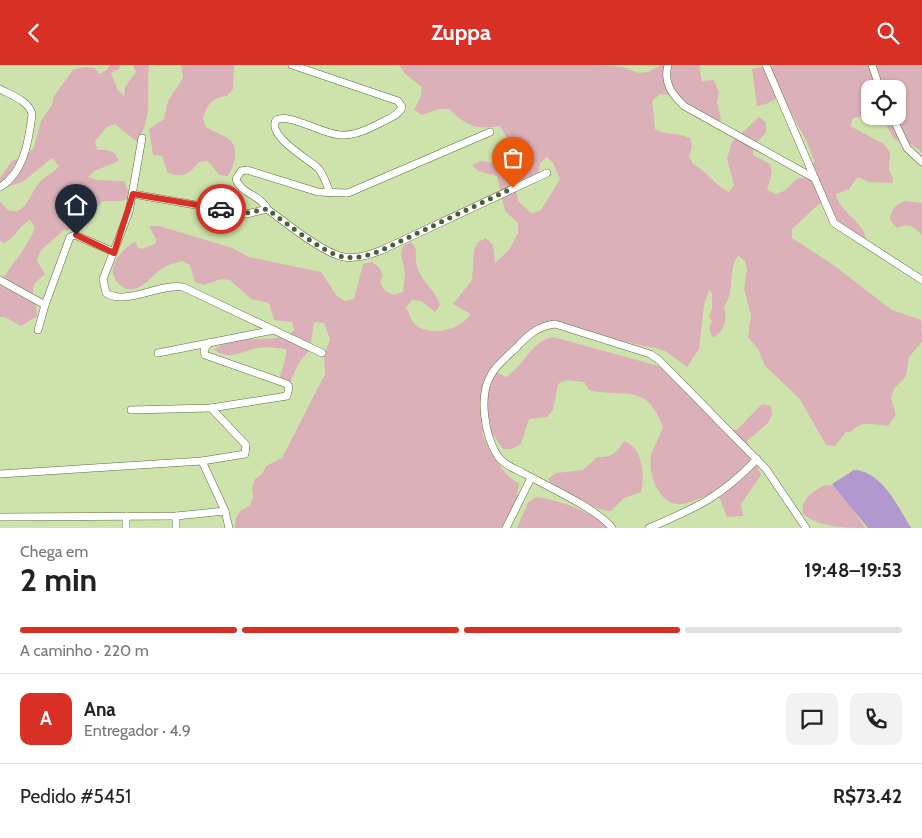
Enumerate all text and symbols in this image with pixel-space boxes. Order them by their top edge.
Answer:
icon: back [20,19,48,47]
text: Zuppa [431,19,491,46]
icon: search [874,19,902,47]
map controls [861,80,906,125]
button: locate [861,80,906,125]
pin [492,137,534,188]
icon: bag [499,144,527,172]
pin [55,184,97,235]
courier [196,184,246,234]
icon: home [62,191,90,219]
icon: car [207,195,235,223]
text: Chega em [20,542,88,561]
text: 19:48–19:53 [804,559,902,582]
text: 2 min [20,560,97,599]
text: A caminho · 220 m [20,641,149,660]
button: chat [786,693,838,745]
button: phone [850,693,902,745]
text: Ana [84,698,116,721]
text: A [40,707,52,730]
text: Entregador · 4.9 [84,721,191,740]
text: Pedido #5451 [20,785,131,808]
text: R$73.42 [833,785,902,808]

